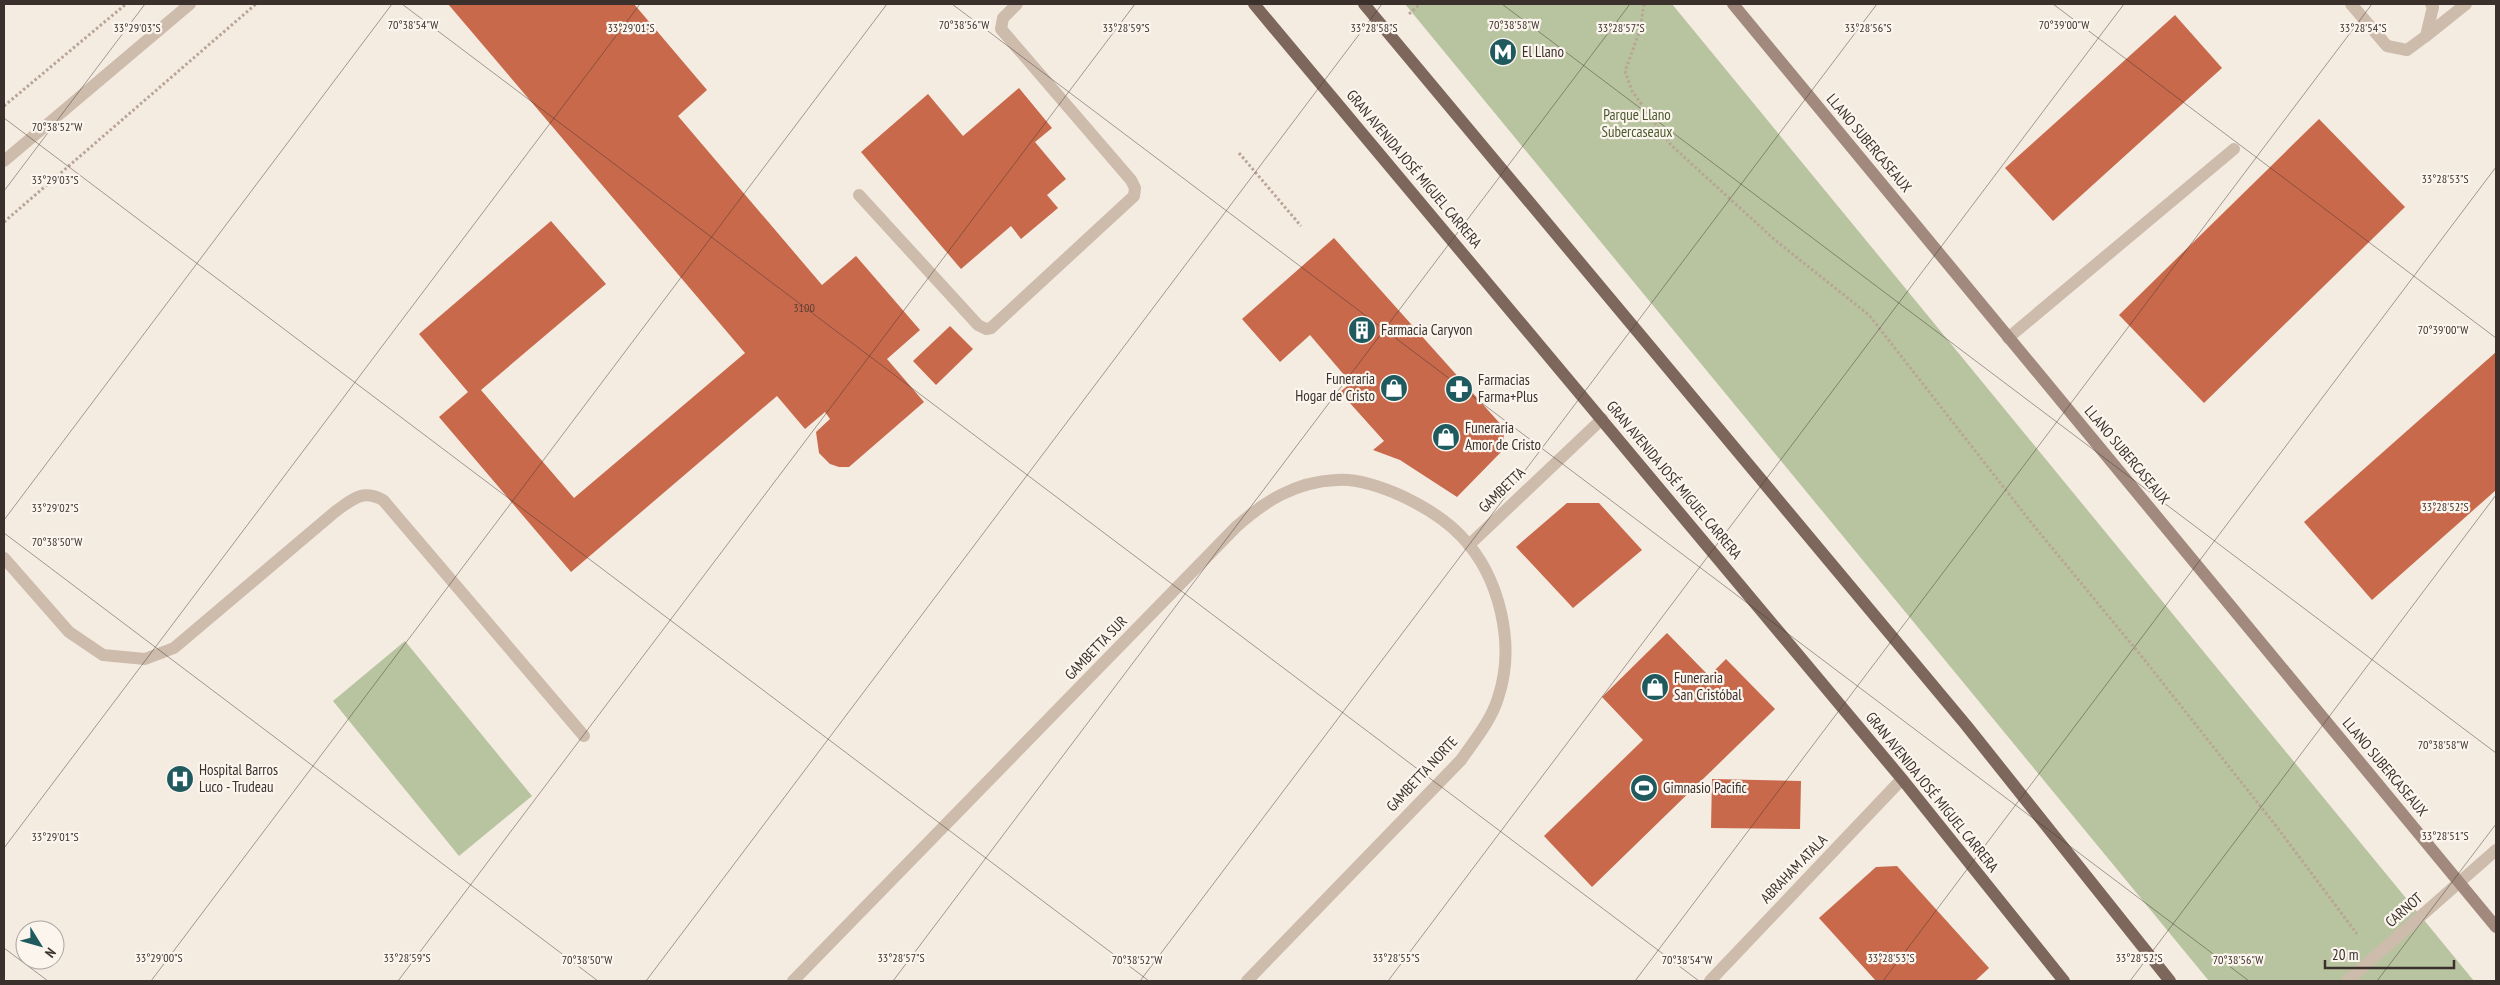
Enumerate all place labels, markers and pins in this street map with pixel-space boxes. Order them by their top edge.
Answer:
metro station icon: El Llano [1488,37,1518,67]
place label: El Llano [1522,42,1564,61]
building icon: Farmacia Caryvon [1347,315,1377,345]
place label: Farmacia Caryvon [1381,320,1472,339]
place label: Funeraria Hogar de Cristo [1295,369,1375,405]
place label: Farmacias Farma+Plus [1478,370,1538,406]
shop icon: Funeraria Hogar de Cristo [1379,373,1409,403]
pharmacy icon: Farmacias Farma+Plus [1444,374,1474,404]
place label: Funeraria Amor de Cristo [1465,418,1541,454]
shop icon: Funeraria Amor de Cristo [1431,422,1461,452]
place label: Funeraria San Cristóbal [1674,668,1742,704]
shop icon: Funeraria San Cristóbal [1640,672,1670,702]
place label: Hospital Barros Luco - Trudeau [199,760,278,796]
hospital icon: Hospital Barros Luco - Trudeau [165,764,195,794]
sports icon: Gimnasio Pacific [1629,773,1659,803]
place label: Gimnasio Pacific [1663,778,1747,797]

